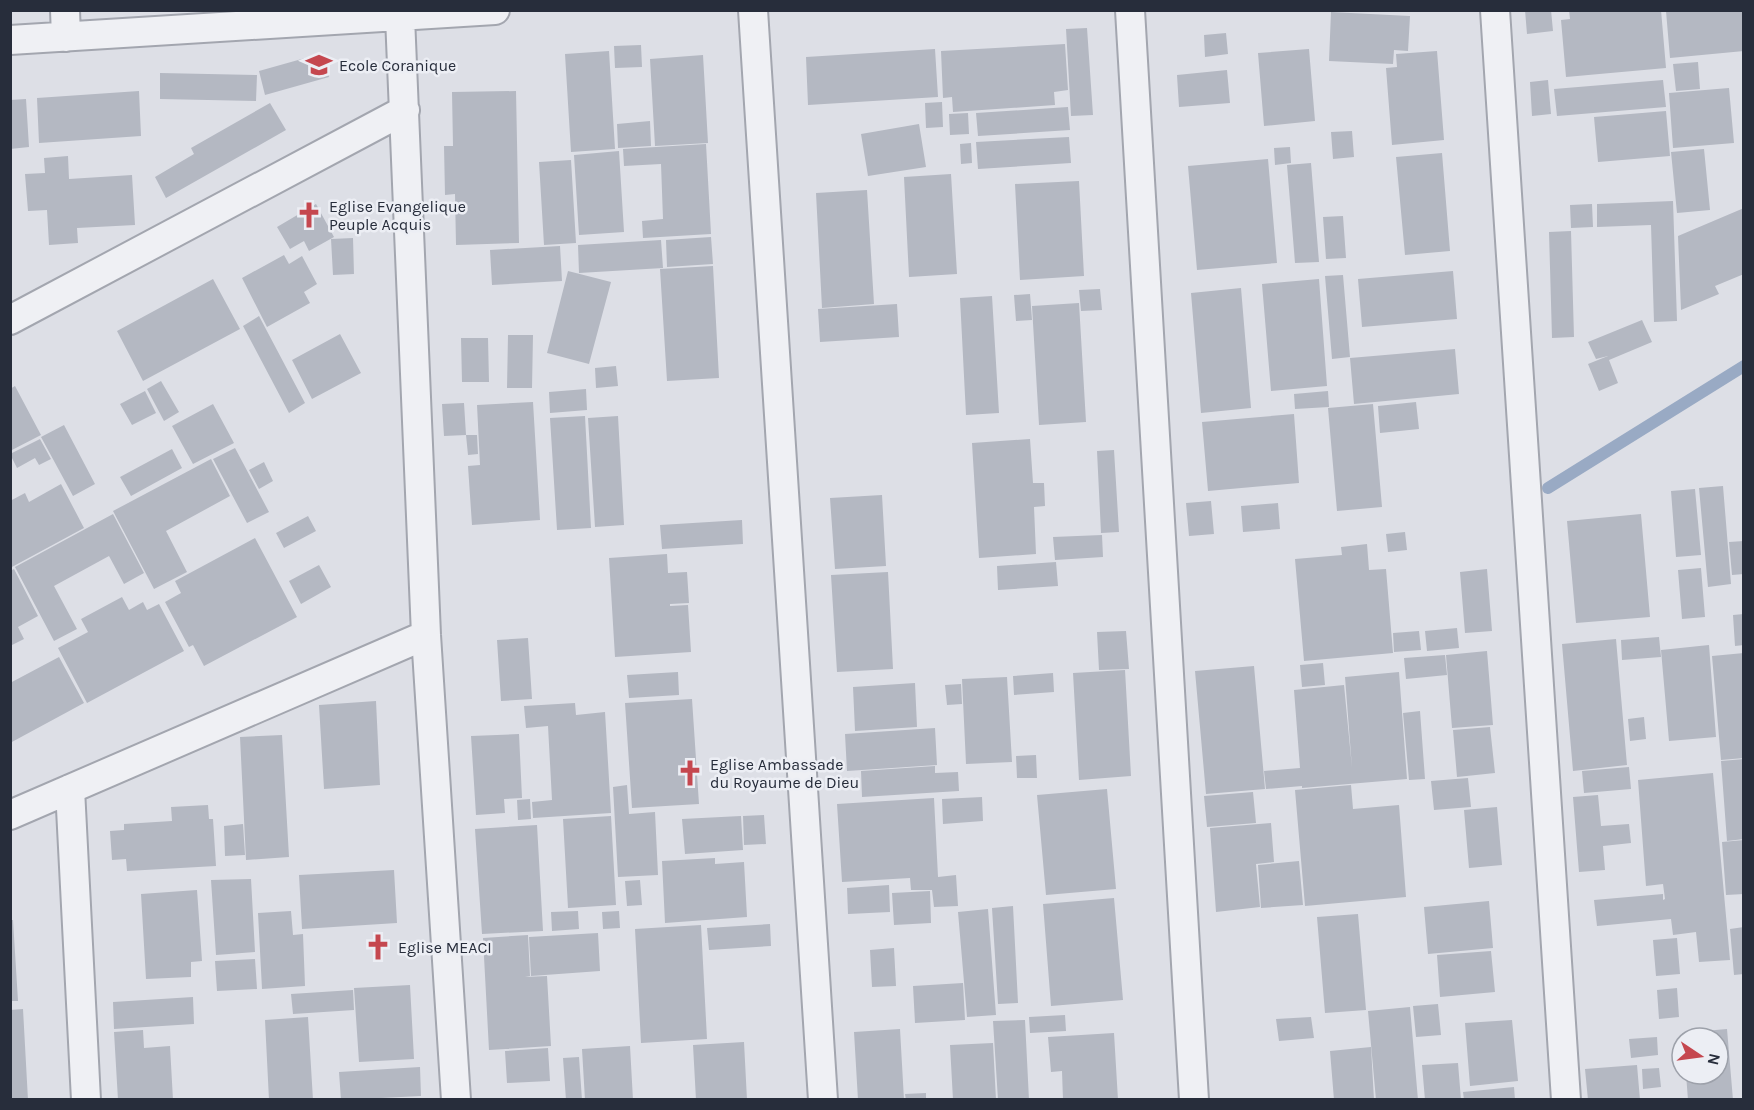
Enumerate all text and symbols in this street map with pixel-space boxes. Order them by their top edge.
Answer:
school or university icon: Ecole Coranique [304,50,334,80]
place label: Ecole Coranique [339,56,456,75]
place label: Eglise Evangelique Peuple Acquis [329,197,466,234]
church icon: Eglise Evangelique Peuple Acquis [294,200,324,230]
place label: Eglise Ambassade du Royaume de Dieu [710,755,859,792]
church icon: Eglise Ambassade du Royaume de Dieu [675,758,705,788]
church icon: Eglise MEACI [363,932,393,962]
place label: Eglise MEACI [398,938,492,957]
north arrow [1670,1026,1730,1086]
text: N [1704,1052,1725,1067]

